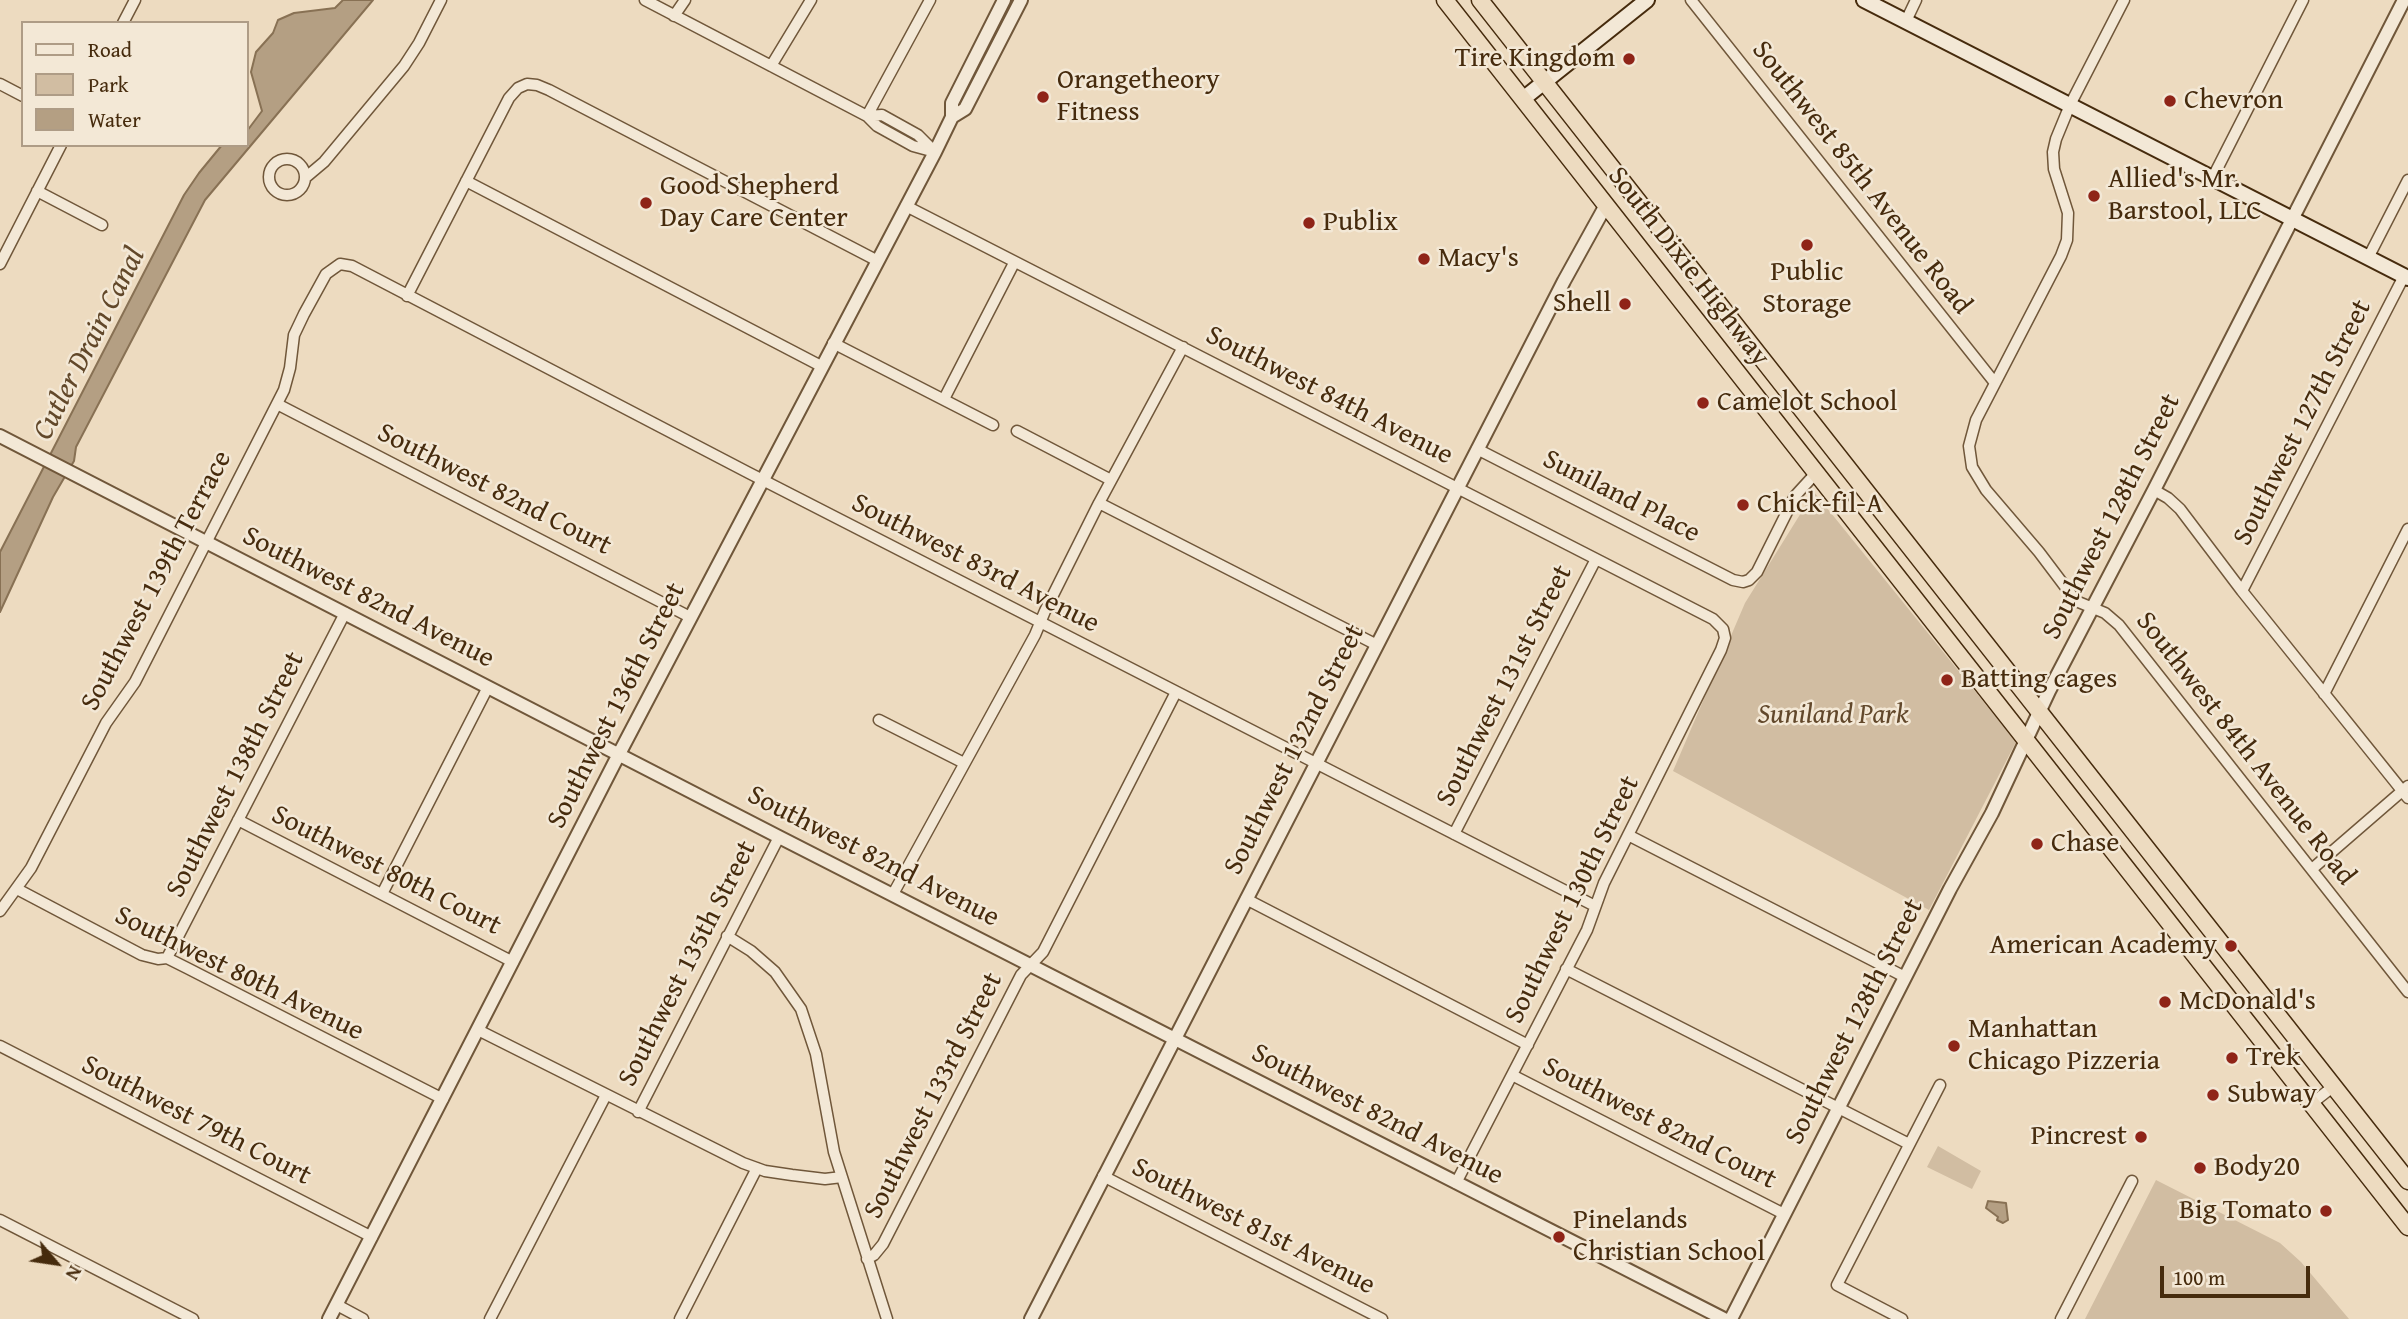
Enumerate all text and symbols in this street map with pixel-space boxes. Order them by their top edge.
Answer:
legend [21,21,248,147]
text: Road [88,34,132,65]
street label: Southwest 85th Avenue Road [1744,35,1978,321]
place label: Tire Kingdom [1455,42,1615,76]
marker: Tire Kingdom [1621,51,1637,67]
place label: Orangetheory Fitness [1057,64,1220,130]
text: Park [88,69,129,100]
place label: Chevron [2184,84,2283,118]
marker: Orangetheory Fitness [1035,89,1051,105]
marker: Chevron [2162,93,2178,109]
text: Water [88,104,141,135]
street label: South Dixie Highway [1600,161,1776,373]
place label: Allied's Mr. Barstool, LLC [2108,163,2262,229]
place label: Good Shepherd Day Care Center [660,170,848,236]
marker: Allied's Mr. Barstool, LLC [2086,188,2102,204]
marker: Good Shepherd Day Care Center [638,195,654,211]
place label: Publix [1323,206,1398,240]
marker: Publix [1301,215,1317,231]
marker: Public Storage [1799,237,1815,253]
water label: Cutler Drain Canal [26,242,154,446]
place label: Macy's [1438,242,1519,276]
marker: Macy's [1416,251,1432,267]
place label: Public Storage [1762,256,1852,322]
place label: Shell [1553,287,1611,321]
street label: Southwest 127th Street [2226,294,2380,552]
marker: Shell [1617,296,1633,312]
street label: Southwest 84th Avenue [1200,319,1458,473]
place label: Camelot School [1717,386,1897,420]
street label: Southwest 128th Street [2035,388,2189,646]
marker: Camelot School [1695,395,1711,411]
street label: Southwest 82nd Court [371,416,617,564]
street label: Suniland Place [1537,443,1705,551]
street label: Southwest 139th Terrace [74,445,240,717]
street label: Southwest 83rd Avenue [845,487,1105,641]
place label: Chick-fil-A [1757,488,1883,522]
marker: Chick-fil-A [1735,497,1751,513]
street label: Southwest 82nd Avenue [236,520,500,676]
street label: Southwest 131st Street [1429,560,1581,812]
street label: Southwest 136th Street [540,577,694,835]
street label: Southwest 84th Avenue Road [2128,606,2362,892]
street label: Southwest 132nd Street [1217,619,1373,881]
street label: Southwest 138th Street [159,646,313,904]
place label: Batting cages [1961,663,2117,697]
marker: Batting cages [1939,672,1955,688]
park label: Suniland Park [1757,699,1909,733]
street label: Southwest 130th Street [1498,771,1648,1029]
street label: Southwest 82nd Avenue [741,779,1005,935]
street label: Southwest 80th Court [266,799,506,943]
place label: Chase [2051,827,2119,861]
street label: Southwest 135th Street [611,835,765,1093]
marker: Chase [2029,836,2045,852]
street label: Southwest 128th Street [1778,893,1932,1151]
street label: Southwest 80th Avenue [109,899,369,1049]
place label: American Academy [1990,929,2217,963]
marker: American Academy [2223,938,2239,954]
street label: Southwest 133rd Street [857,967,1011,1225]
place label: McDonald's [2179,985,2316,1019]
marker: McDonald's [2157,994,2173,1010]
place label: Manhattan Chicago Pizzeria [1968,1013,2160,1079]
street label: Southwest 82nd Avenue [1245,1037,1509,1193]
marker: Manhattan Chicago Pizzeria [1946,1038,1962,1054]
place label: Trek [2246,1041,2300,1075]
street label: Southwest 79th Court [76,1049,316,1193]
street label: Southwest 82nd Court [1536,1050,1782,1198]
marker: Trek [2224,1050,2240,1066]
place label: Subway [2227,1078,2317,1112]
marker: Subway [2205,1087,2221,1103]
place label: Pincrest [2031,1120,2127,1154]
marker: Pincrest [2133,1129,2149,1145]
street label: Southwest 81st Avenue [1126,1151,1380,1303]
place label: Body20 [2214,1151,2300,1185]
marker: Body20 [2192,1160,2208,1176]
place label: Big Tomato [2179,1194,2312,1228]
marker: Big Tomato [2318,1203,2334,1219]
place label: Pinelands Christian School [1573,1204,1765,1270]
north arrow [21,1228,91,1298]
marker: Pinelands Christian School [1551,1229,1567,1245]
scale bar [2163,1252,2314,1296]
text: N [59,1261,90,1286]
text: 100 m [2173,1262,2225,1293]

